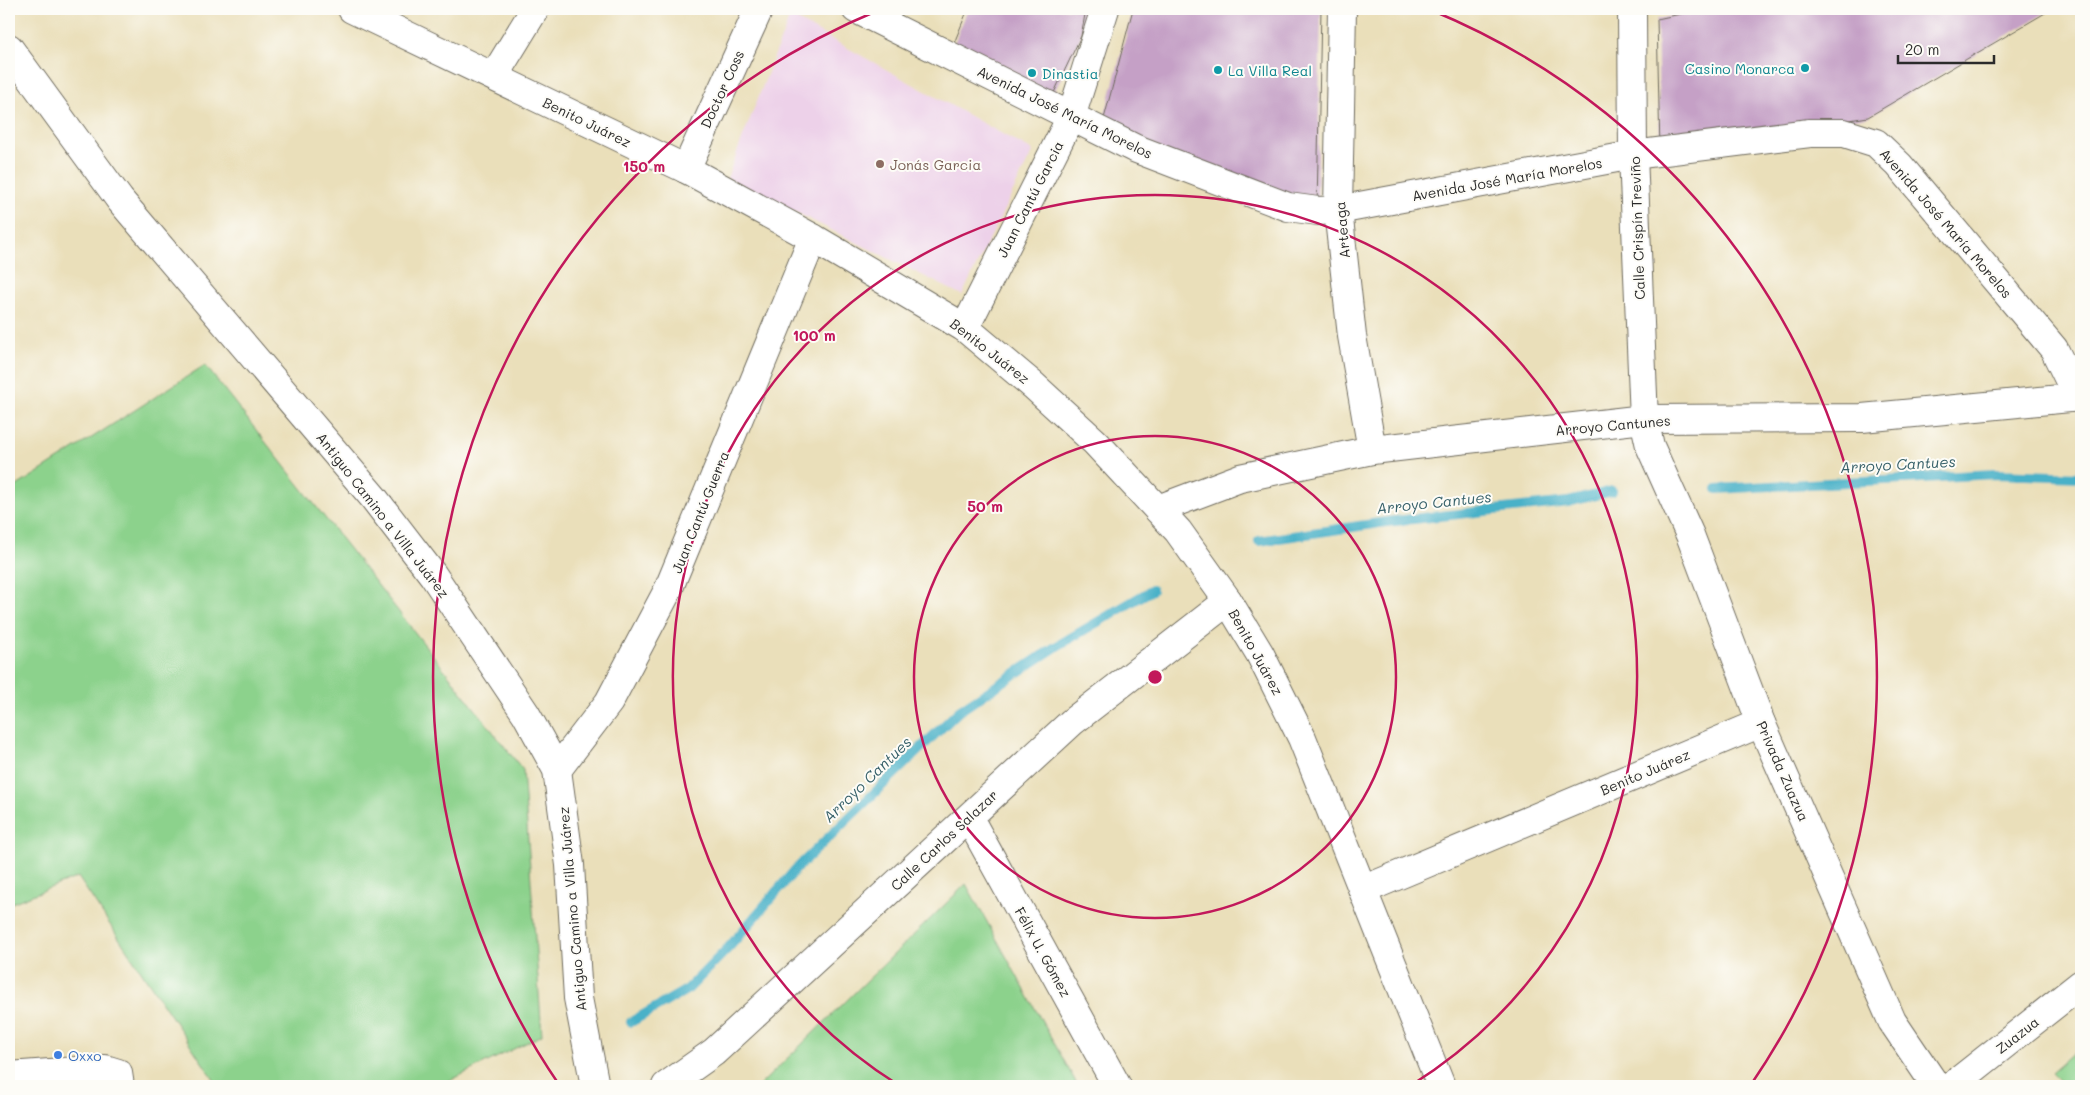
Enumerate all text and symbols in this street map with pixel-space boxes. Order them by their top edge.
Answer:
scale bar [1898,32,1994,64]
text: 20 m [1905,39,1939,59]
street label: Doctor Coss [696,47,748,131]
place label: Casino Monarca [1685,59,1795,78]
street label: Avenida José María Morelos [974,61,1156,163]
place label: La Villa Real [1228,61,1312,80]
marker: Casino Monarca [1799,62,1811,74]
place label: Dinastia [1042,64,1098,83]
marker: La Villa Real [1212,64,1224,76]
marker: Dinastia [1026,67,1038,79]
street label: Benito Juárez [540,92,634,152]
street label: Juan Cantú Garcia [992,137,1068,261]
street label: Avenida José María Morelos [1876,144,2016,302]
street label: Avenida José María Morelos [1410,153,1604,205]
place label: Jonás Garcia [890,155,981,174]
text: 150 m [623,156,665,176]
street label: Calle Crispín Treviño [1625,156,1649,300]
marker: Jonás Garcia [874,158,886,170]
street label: Arteaga [1330,201,1354,259]
street label: Benito Juárez [946,314,1034,388]
text: 100 m [792,325,836,345]
street label: Arroyo Cantunes [1555,410,1671,440]
street label: Antiguo Camino a Villa Juárez [312,428,454,602]
street label: Juan Cantú Guerra [667,448,733,576]
water label: Arroyo Cantues [1840,451,1956,477]
water label: Arroyo Cantues [1375,486,1493,518]
text: 50 m [967,496,1003,516]
street label: Benito Juárez [1224,605,1288,699]
centre of rings [1146,668,1164,686]
street label: Privada Zuazua [1752,718,1814,824]
water label: Arroyo Cantues [818,732,916,826]
street label: Benito Juárez [1597,744,1693,799]
street label: Calle Carlos Salazar [886,785,1002,895]
street label: Antiguo Camino a Villa Juárez [554,806,590,1012]
street label: Félix U. Gómez [1010,904,1076,1001]
street label: Zuazua [1991,1012,2043,1058]
place label: Oxxo [68,1046,102,1065]
marker: Oxxo [52,1049,64,1061]

